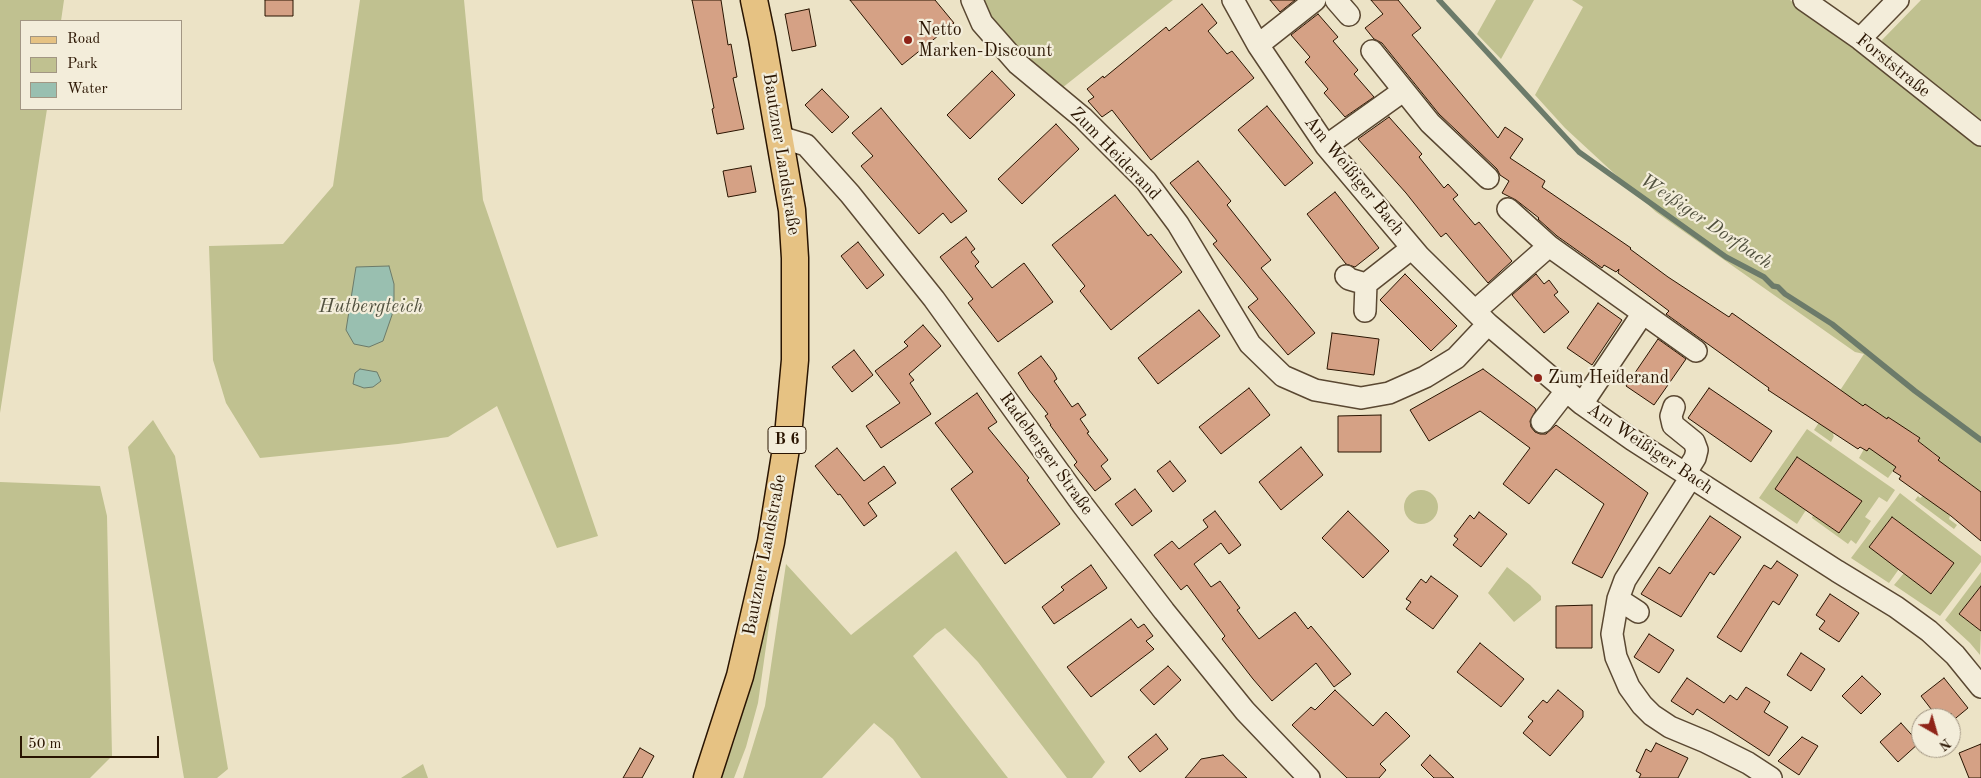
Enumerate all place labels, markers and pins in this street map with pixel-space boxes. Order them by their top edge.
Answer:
place label: Netto Marken-Discount [918,19,1052,62]
marker: Netto Marken-Discount [902,34,914,46]
place label: Zum Heiderand [1548,367,1669,389]
marker: Zum Heiderand [1532,372,1544,384]

